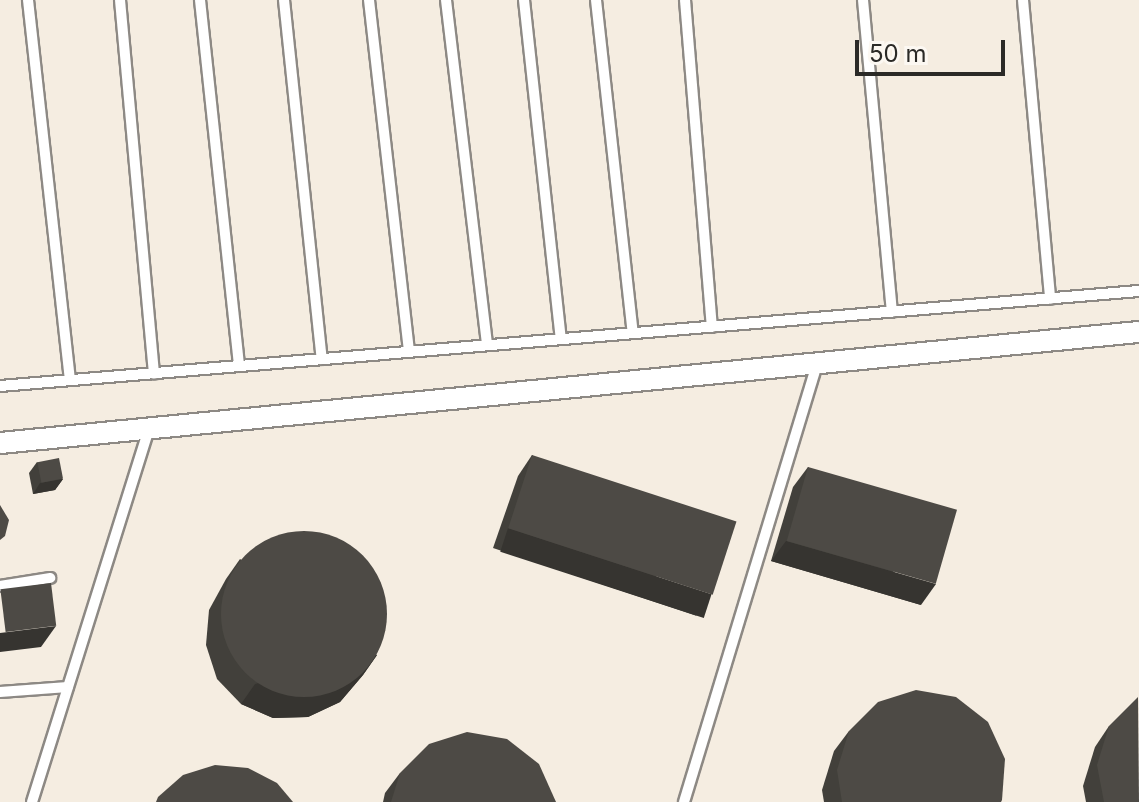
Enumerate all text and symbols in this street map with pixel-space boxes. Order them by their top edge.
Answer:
scale bar [859,24,1009,74]
text: 50 m [869,39,927,68]

